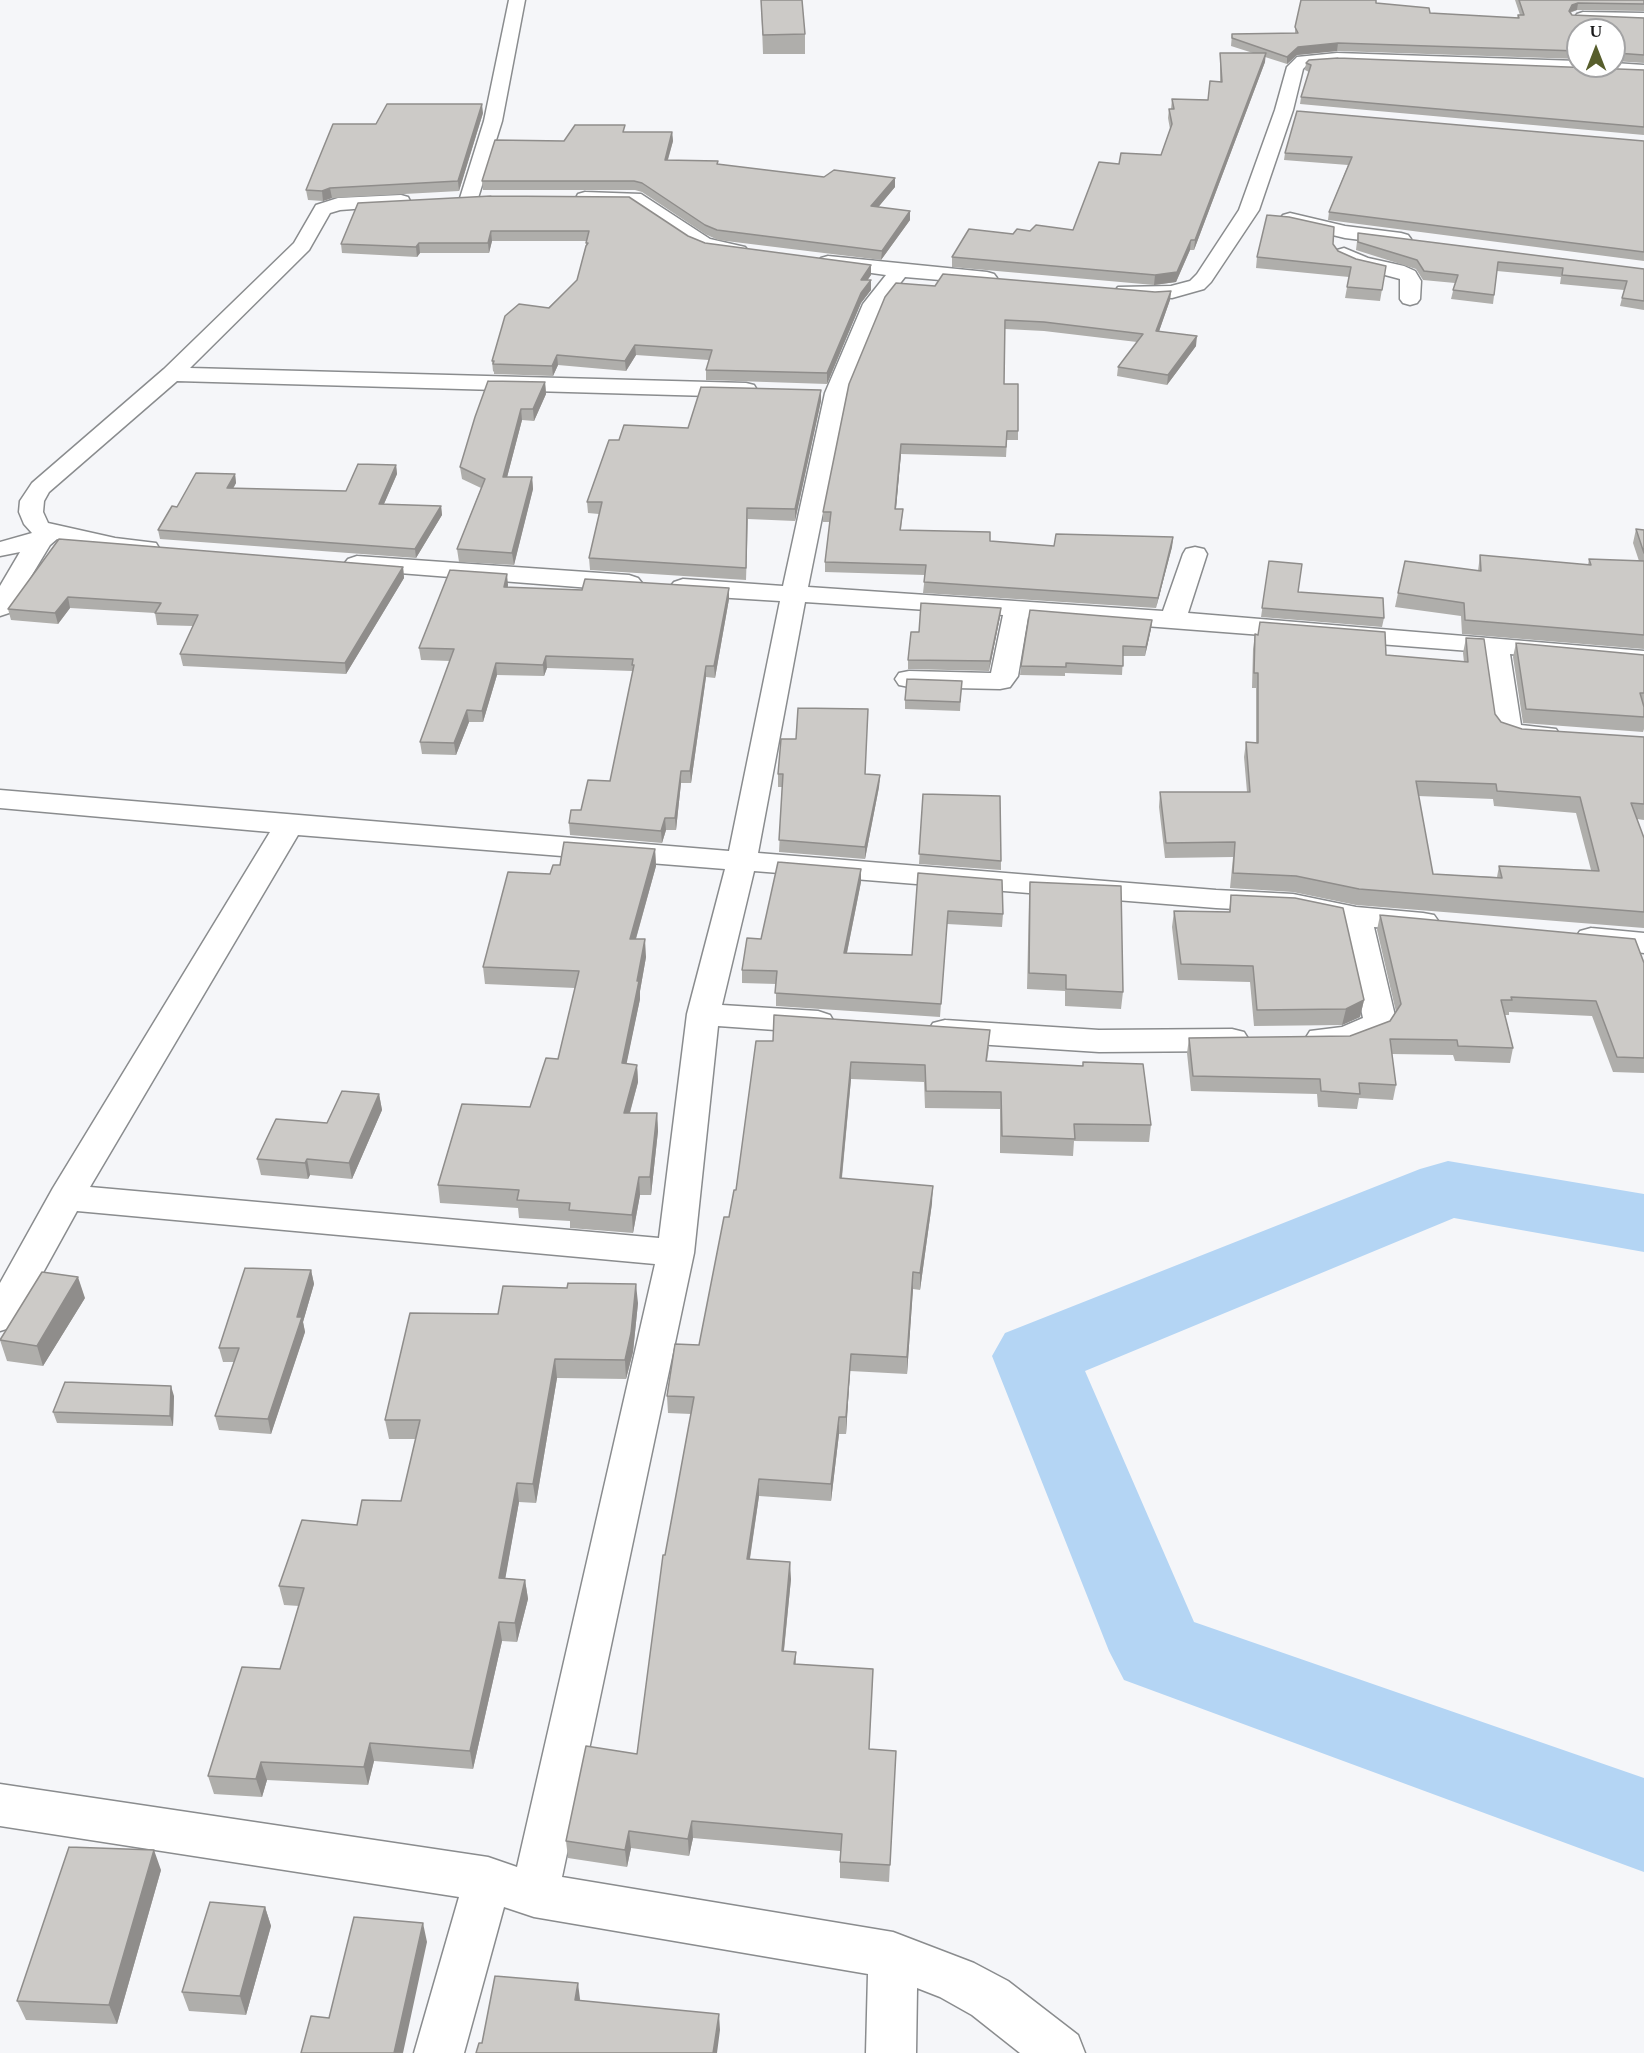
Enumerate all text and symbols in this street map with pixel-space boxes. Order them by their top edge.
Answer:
north arrow [1566,18,1626,78]
text: U [1589,20,1603,44]

